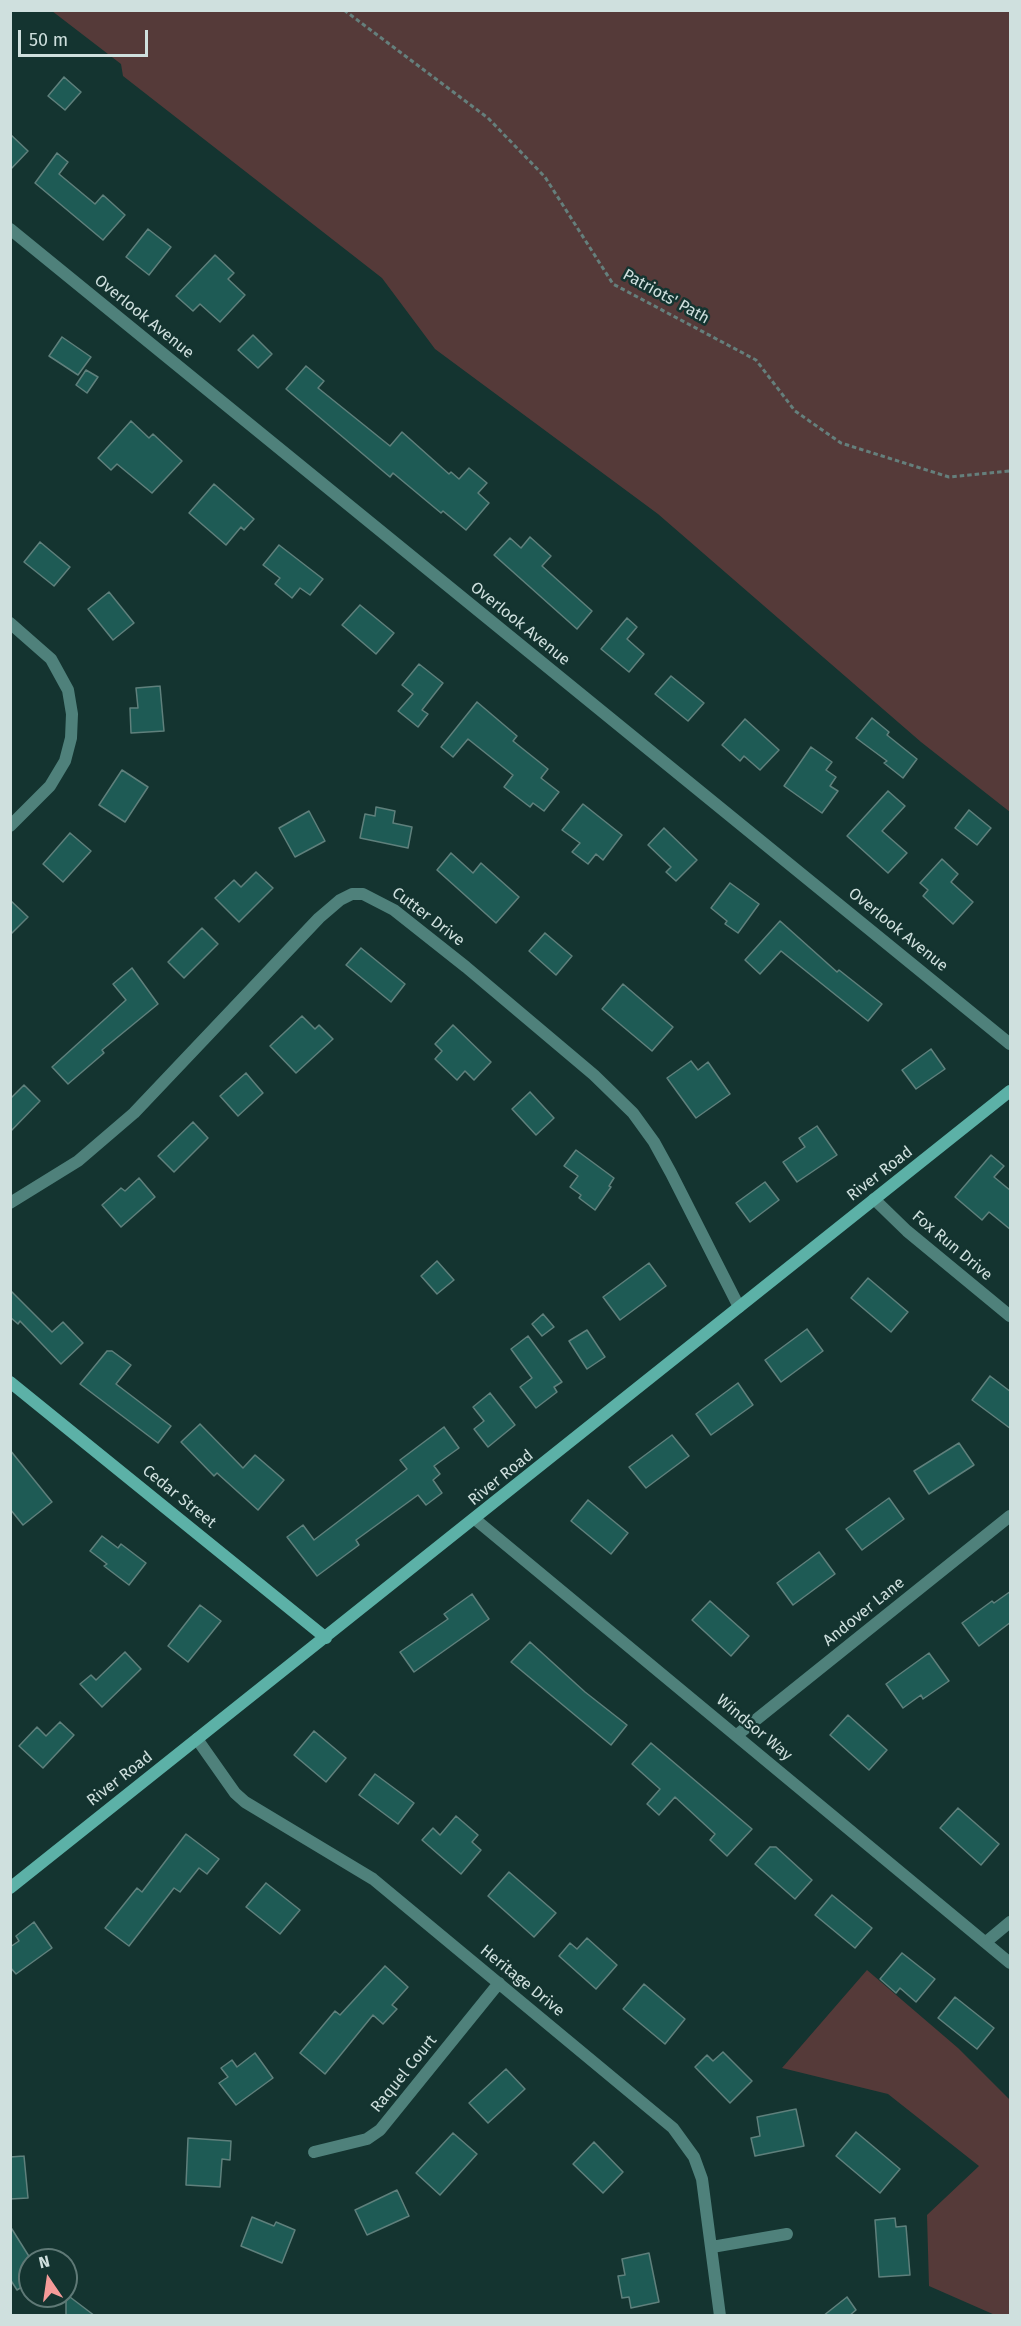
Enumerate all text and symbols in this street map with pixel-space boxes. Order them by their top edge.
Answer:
scale bar [21,18,152,56]
text: 50 m [29,29,68,51]
street label: Patriots' Path [619,265,713,329]
street label: Overlook Avenue [90,271,198,363]
street label: Overlook Avenue [466,578,574,670]
street label: Cutter Drive [388,883,468,951]
street label: Overlook Avenue [844,884,952,976]
street label: River Road [843,1142,917,1206]
street label: Fox Run Drive [908,1207,996,1285]
street label: River Road [465,1446,537,1510]
street label: Cedar Street [138,1461,220,1533]
street label: Andover Lane [820,1573,908,1651]
street label: Windsor Way [712,1691,796,1765]
street label: River Road [83,1747,157,1811]
street label: Heritage Drive [476,1941,568,2021]
street label: Raquel Court [367,2031,441,2117]
north arrow [18,2248,78,2308]
text: N [37,2251,52,2272]

